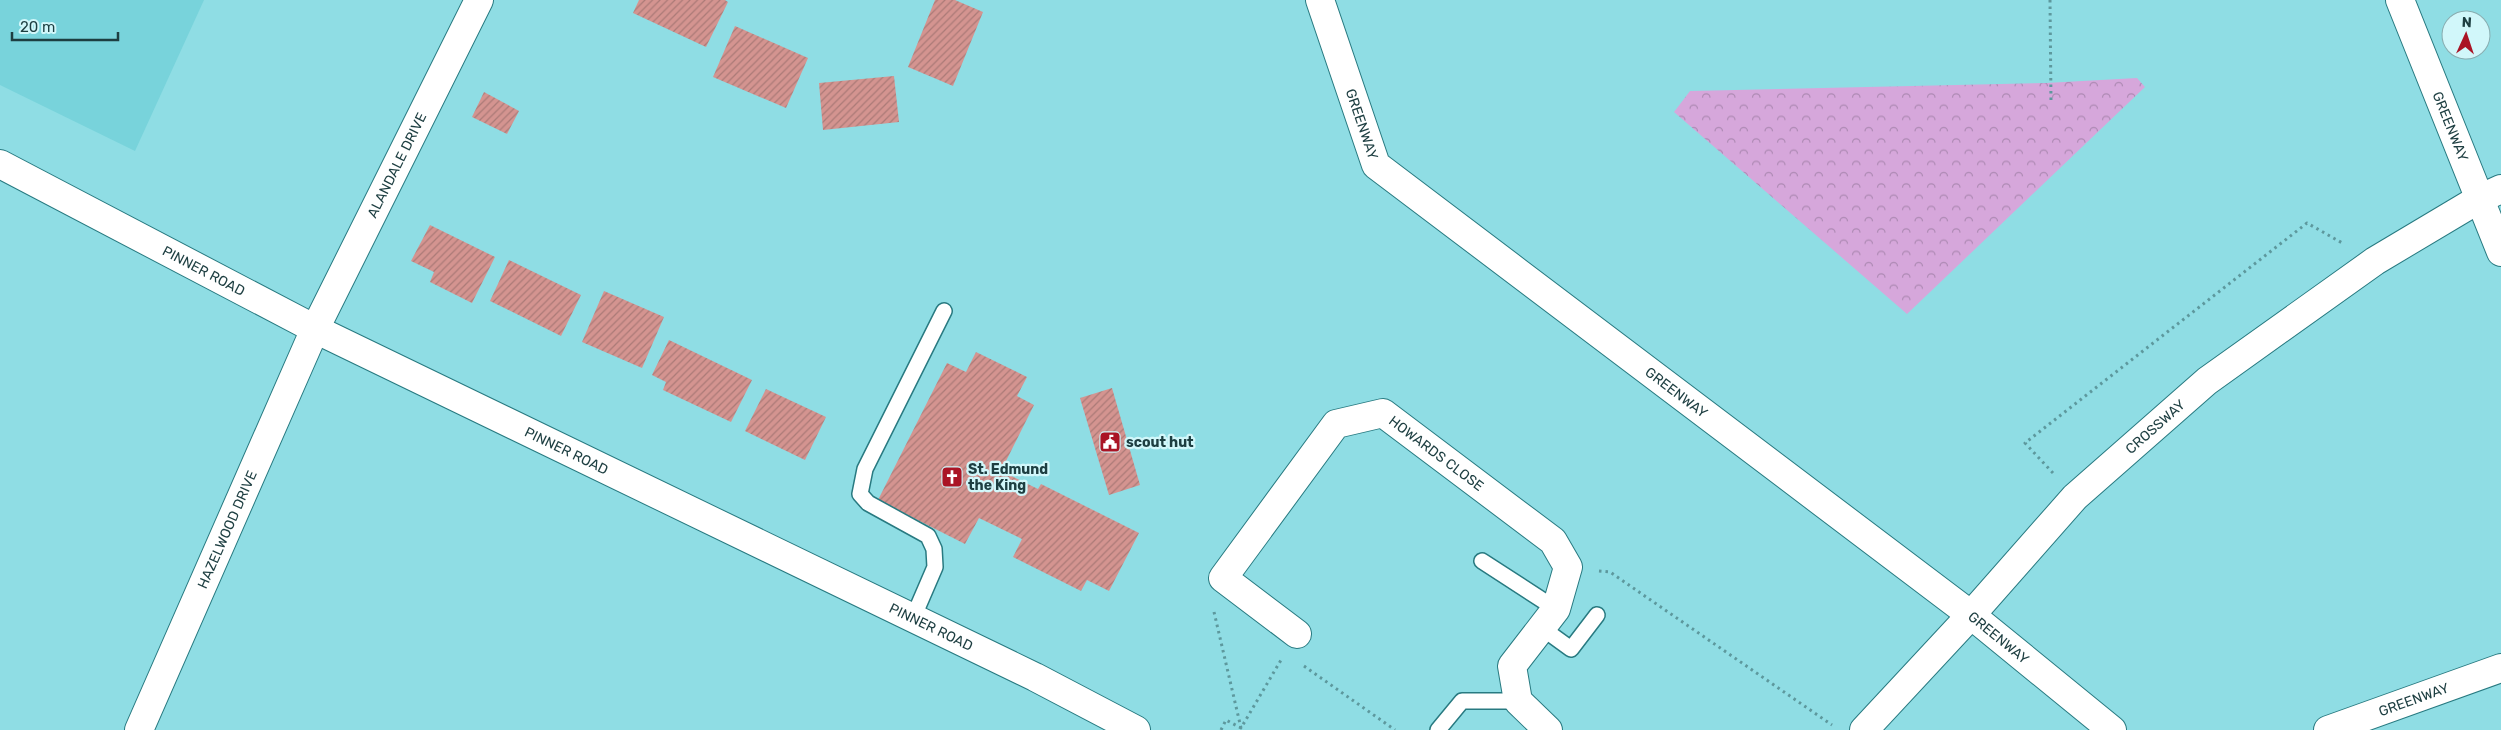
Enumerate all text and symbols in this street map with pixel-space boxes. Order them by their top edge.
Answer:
scale bar [12,10,119,42]
north arrow [2441,10,2491,60]
text: N [2461,14,2472,31]
text: 20 m [20,18,55,36]
street label: GREENWAY [1342,86,1382,162]
street label: GREENWAY [2429,89,2472,164]
street label: ALANDALE DRIVE [363,110,430,221]
street label: PINNER ROAD [160,242,248,299]
street label: GREENWAY [1642,363,1711,421]
street label: CROSSWAY [2122,396,2188,457]
street label: HOWARDS CLOSE [1386,412,1487,494]
street label: PINNER ROAD [522,423,611,478]
public building icon: scout hut [1098,430,1122,454]
place label: scout hut [1126,434,1194,451]
place label: St. Edmund the King [968,461,1048,494]
church icon: St. Edmund the King [940,465,964,489]
street label: HAZELWOOD DRIVE [194,468,260,591]
street label: PINNER ROAD [887,599,976,654]
street label: GREENWAY [1965,608,2033,667]
street label: GREENWAY [2376,679,2451,720]

